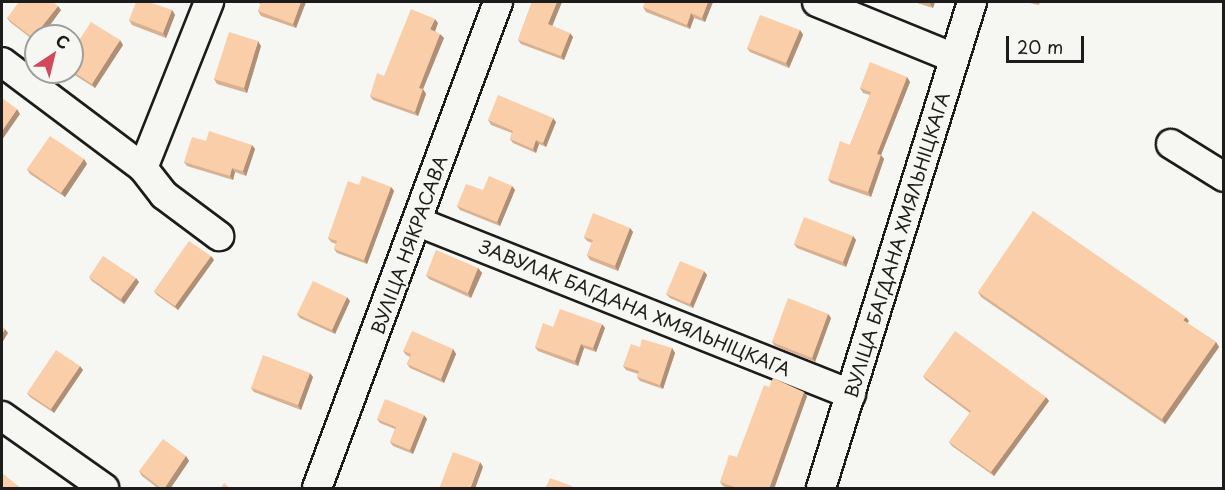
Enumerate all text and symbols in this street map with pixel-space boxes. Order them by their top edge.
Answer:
north arrow [24,24,84,84]
scale bar [1009,24,1087,62]
text: С [51,28,75,54]
text: 20 m [1017,33,1063,60]
street label: ВУЛІЦА БАГДАНА ХМЯЛЬНІЦКАГА [840,90,954,400]
street label: ВУЛІЦА НЯКРАСАВА [367,153,451,337]
street label: ЗАВУЛАК БАГДАНА ХМЯЛЬНІЦКАГА [476,235,794,381]

